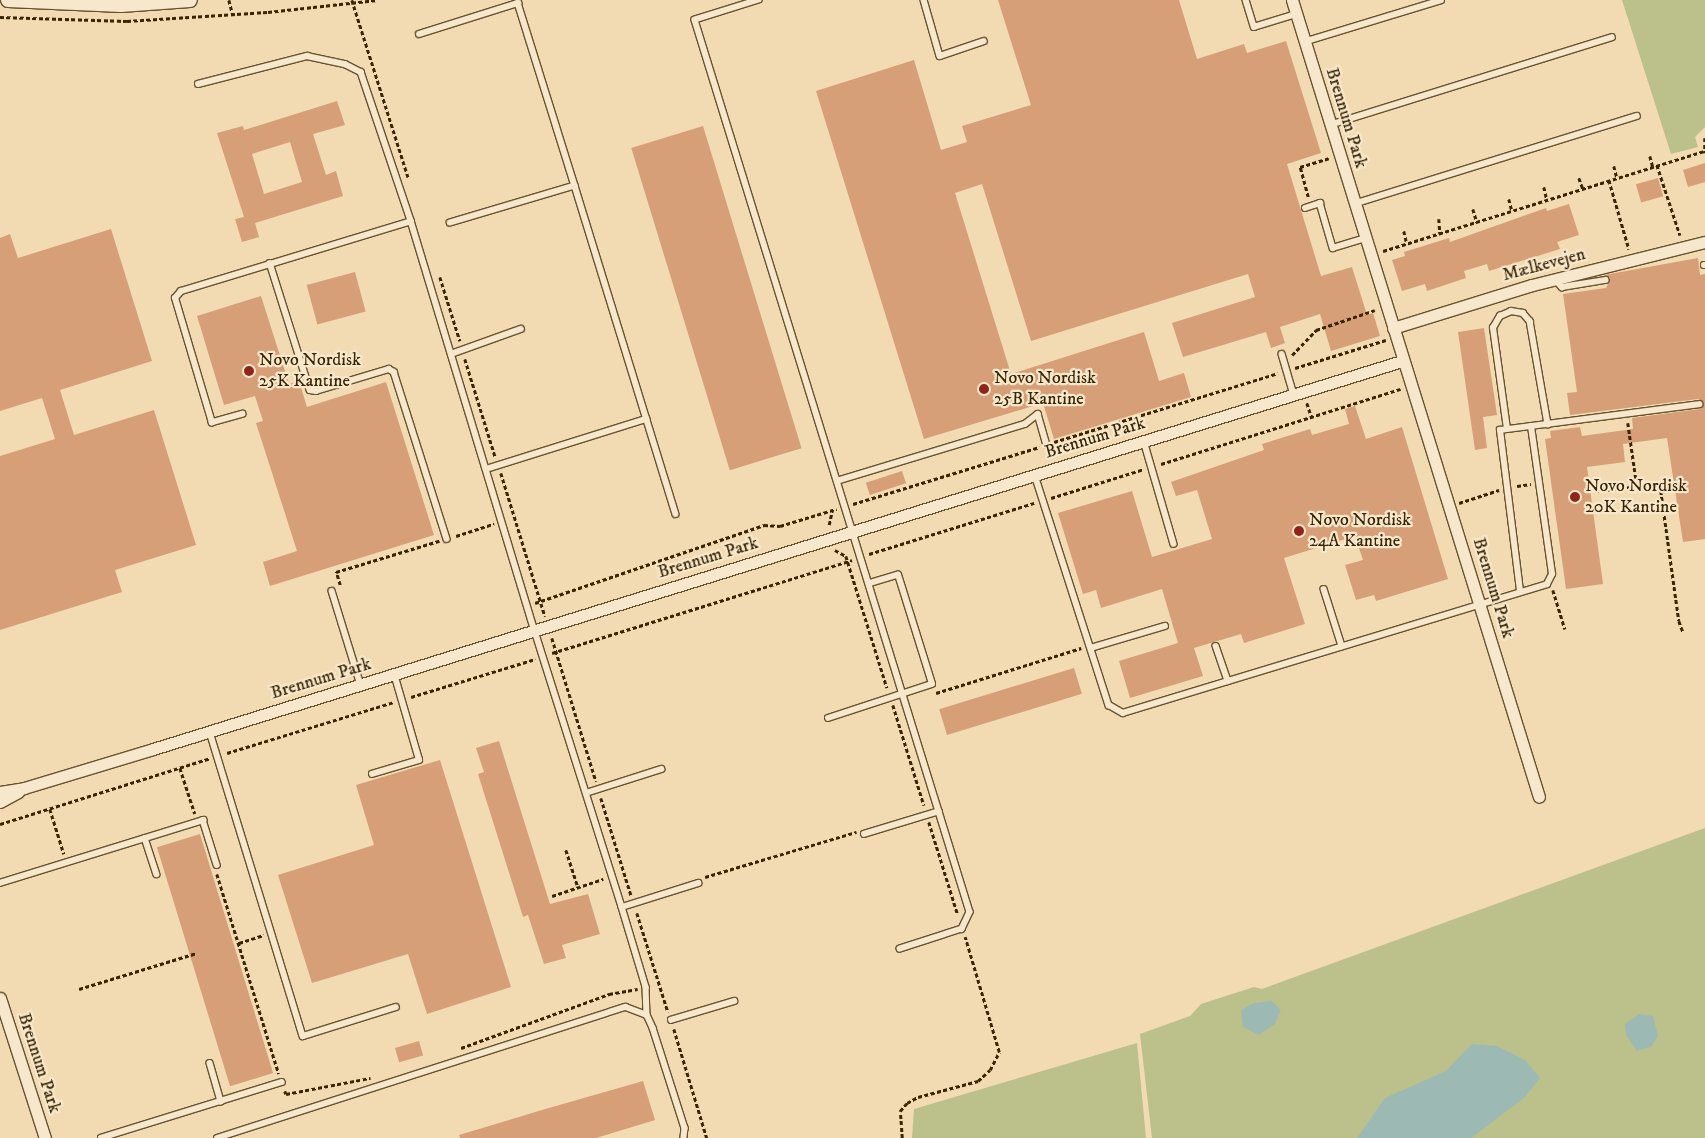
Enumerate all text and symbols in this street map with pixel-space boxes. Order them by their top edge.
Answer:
street label: Brennum Park [1320,65,1372,171]
street label: Mælkevejen [1500,244,1588,286]
place label: Novo Nordisk 25K Kantine [259,350,361,392]
marker: Novo Nordisk 25K Kantine [243,365,255,377]
place label: Novo Nordisk 25B Kantine [994,368,1096,410]
marker: Novo Nordisk 25B Kantine [978,383,990,395]
street label: Brennum Park [1042,412,1148,464]
place label: Novo Nordisk 20K Kantine [1585,476,1687,518]
marker: Novo Nordisk 20K Kantine [1569,491,1581,503]
place label: Novo Nordisk 24A Kantine [1309,510,1411,552]
marker: Novo Nordisk 24A Kantine [1293,525,1305,537]
street label: Brennum Park [655,532,761,584]
street label: Brennum Park [1467,535,1519,641]
street label: Brennum Park [268,653,374,705]
street label: Brennum Park [13,1010,65,1116]

